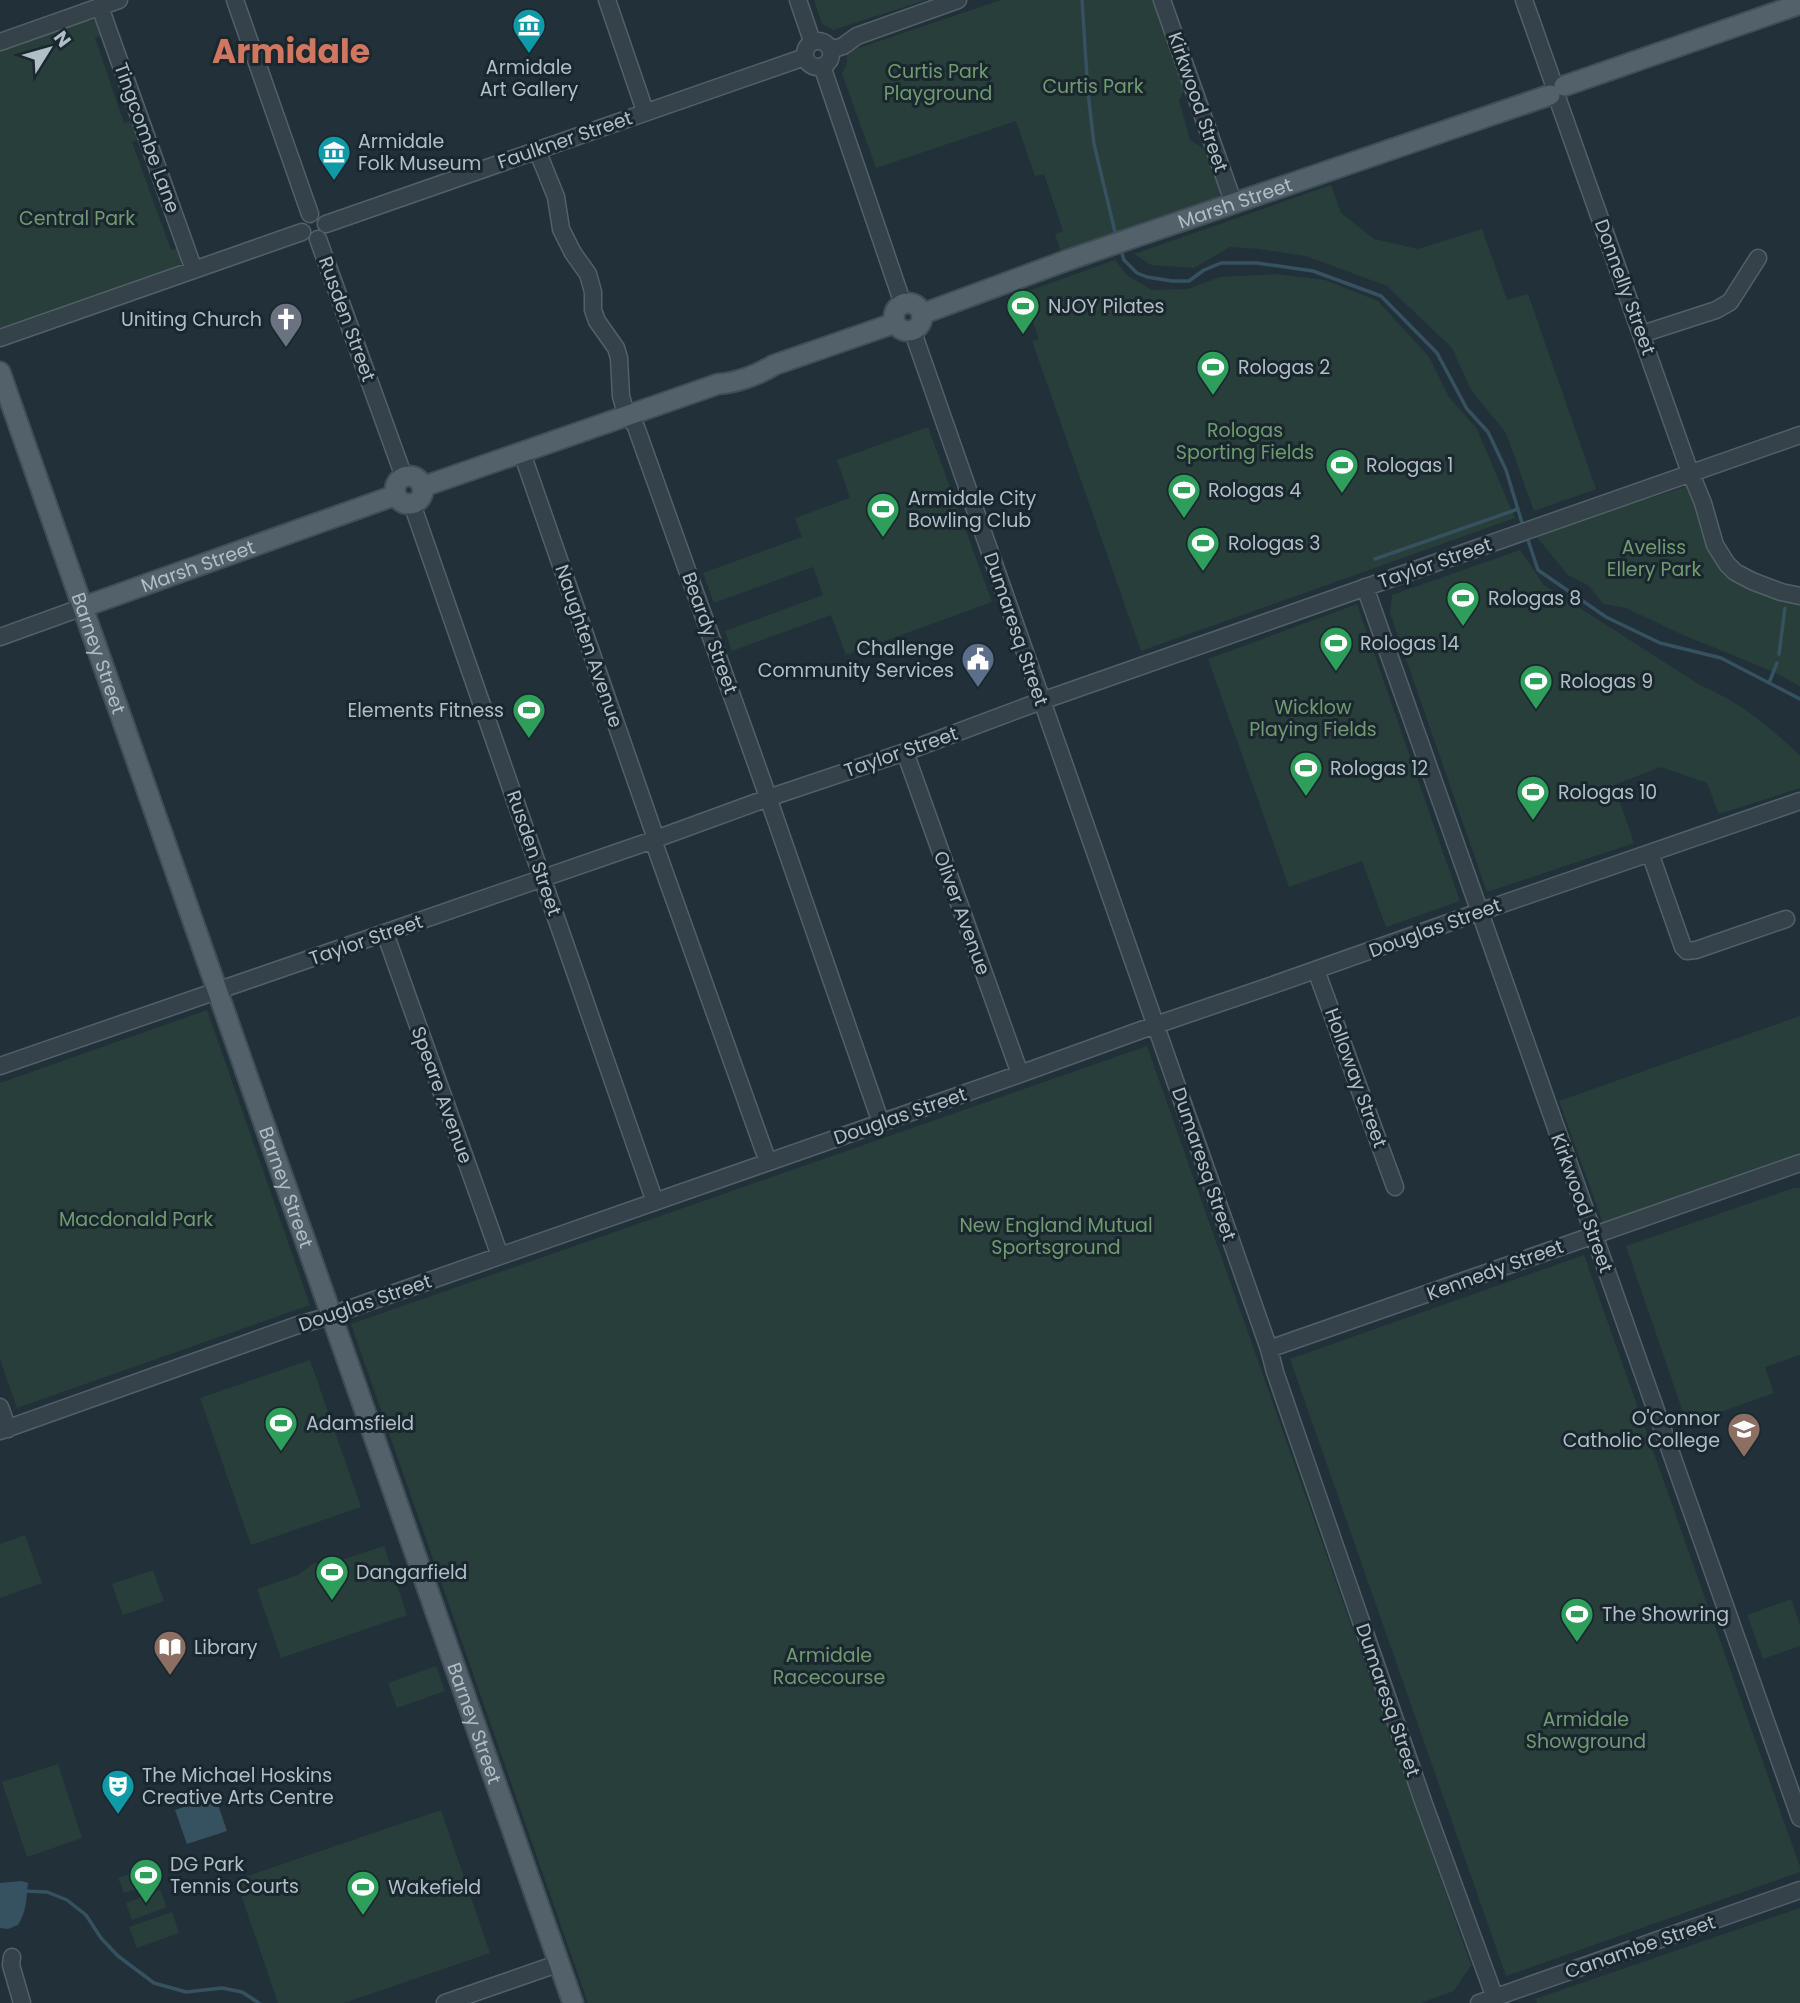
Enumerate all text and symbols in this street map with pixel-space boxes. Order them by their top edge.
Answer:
museum icon: Armidale Art Gallery [510,6,548,55]
north arrow [14,14,84,84]
text: N [47,25,77,53]
district label: Armidale [212,28,370,75]
street label: Kirkwood Street [1161,28,1235,176]
place label: Armidale Art Gallery [480,54,579,103]
park label: Curtis Park Playground [884,58,992,107]
street label: Tingcombe Lane [107,59,187,217]
park label: Curtis Park [1042,73,1144,100]
street label: Faulkner Street [494,104,636,176]
place label: Armidale Folk Museum [358,128,481,177]
museum icon: Armidale Folk Museum [315,133,353,182]
street label: Marsh Street [1174,171,1296,235]
park label: Central Park [19,205,135,232]
street label: Donnelly Street [1588,215,1662,359]
street label: Rusden Street [312,253,382,385]
sports icon: NJOY Pilates [1004,287,1042,336]
place label: NJOY Pilates [1048,293,1164,320]
church icon: Uniting Church [267,300,305,349]
place label: Uniting Church [121,306,262,333]
sports icon: Rologas 2 [1194,348,1232,397]
place label: Rologas 2 [1238,354,1330,381]
park label: Rologas Sporting Fields [1176,417,1314,466]
sports icon: Rologas 1 [1323,446,1361,495]
place label: Rologas 1 [1366,452,1453,479]
sports icon: Rologas 4 [1165,471,1203,520]
place label: Rologas 4 [1208,477,1301,504]
place label: Armidale City Bowling Club [908,485,1037,534]
sports icon: Armidale City Bowling Club [864,490,902,539]
sports icon: Rologas 3 [1184,524,1222,573]
place label: Rologas 3 [1228,530,1320,557]
street label: Taylor Street [1375,531,1495,595]
street label: Marsh Street [137,533,259,599]
park label: Aveliss Ellery Park [1607,534,1701,583]
street label: Dumaresq Street [977,549,1055,709]
street label: Naughten Avenue [548,561,630,731]
street label: Beardy Street [675,568,745,698]
sports icon: Rologas 8 [1444,579,1482,628]
place label: Rologas 8 [1488,585,1581,612]
street label: Barney Street [65,589,133,718]
sports icon: Rologas 14 [1317,624,1355,673]
place label: Rologas 14 [1360,630,1459,657]
place label: Challenge Community Services [758,635,954,684]
public building icon: Challenge Community Services [959,640,997,689]
sports icon: Rologas 9 [1517,662,1555,711]
place label: Rologas 9 [1560,668,1653,695]
sports icon: Elements Fitness [510,691,548,740]
park label: Wicklow Playing Fields [1249,694,1377,743]
place label: Elements Fitness [347,697,504,724]
street label: Taylor Street [841,720,961,784]
sports icon: Rologas 12 [1287,749,1325,798]
place label: Rologas 12 [1330,755,1428,782]
sports icon: Rologas 10 [1514,773,1552,822]
place label: Rologas 10 [1558,779,1657,806]
street label: Rusden Street [500,787,568,919]
street label: Oliver Avenue [927,847,997,979]
street label: Douglas Street [1365,892,1505,964]
street label: Taylor Street [306,908,426,972]
street label: Holloway Street [1318,1004,1394,1152]
street label: Speare Avenue [405,1023,479,1167]
street label: Douglas Street [830,1081,970,1151]
street label: Dumaresq Street [1165,1084,1243,1244]
street label: Barney Street [253,1123,320,1252]
street label: Kirkwood Street [1544,1130,1620,1276]
park label: Macdonald Park [59,1206,213,1233]
park label: New England Mutual Sportsground [959,1212,1153,1261]
street label: Kennedy Street [1423,1233,1567,1307]
street label: Douglas Street [295,1268,435,1338]
sports icon: Adamsfield [262,1404,300,1453]
place label: O'Connor Catholic College [1563,1405,1720,1454]
place label: Adamsfield [306,1410,414,1437]
school or university icon: O'Connor Catholic College [1725,1410,1763,1459]
sports icon: Dangarfield [313,1553,351,1602]
place label: Dangarfield [356,1559,467,1586]
sports icon: The Showring [1558,1595,1596,1644]
place label: The Showring [1602,1601,1729,1628]
street label: Dumaresq Street [1349,1620,1427,1780]
library icon: Library [151,1628,189,1677]
place label: Library [194,1634,258,1661]
park label: Armidale Racecourse [773,1642,885,1691]
street label: Barney Street [441,1659,508,1788]
park label: Armidale Showground [1526,1706,1646,1755]
place label: The Michael Hoskins Creative Arts Centre [142,1762,334,1811]
theatre icon: The Michael Hoskins Creative Arts Centre [99,1767,137,1816]
place label: DG Park Tennis Courts [170,1851,299,1900]
sports icon: DG Park Tennis Courts [127,1856,165,1905]
sports icon: Wakefield [344,1868,382,1917]
place label: Wakefield [388,1874,481,1901]
street label: Canambe Street [1561,1909,1719,1985]

